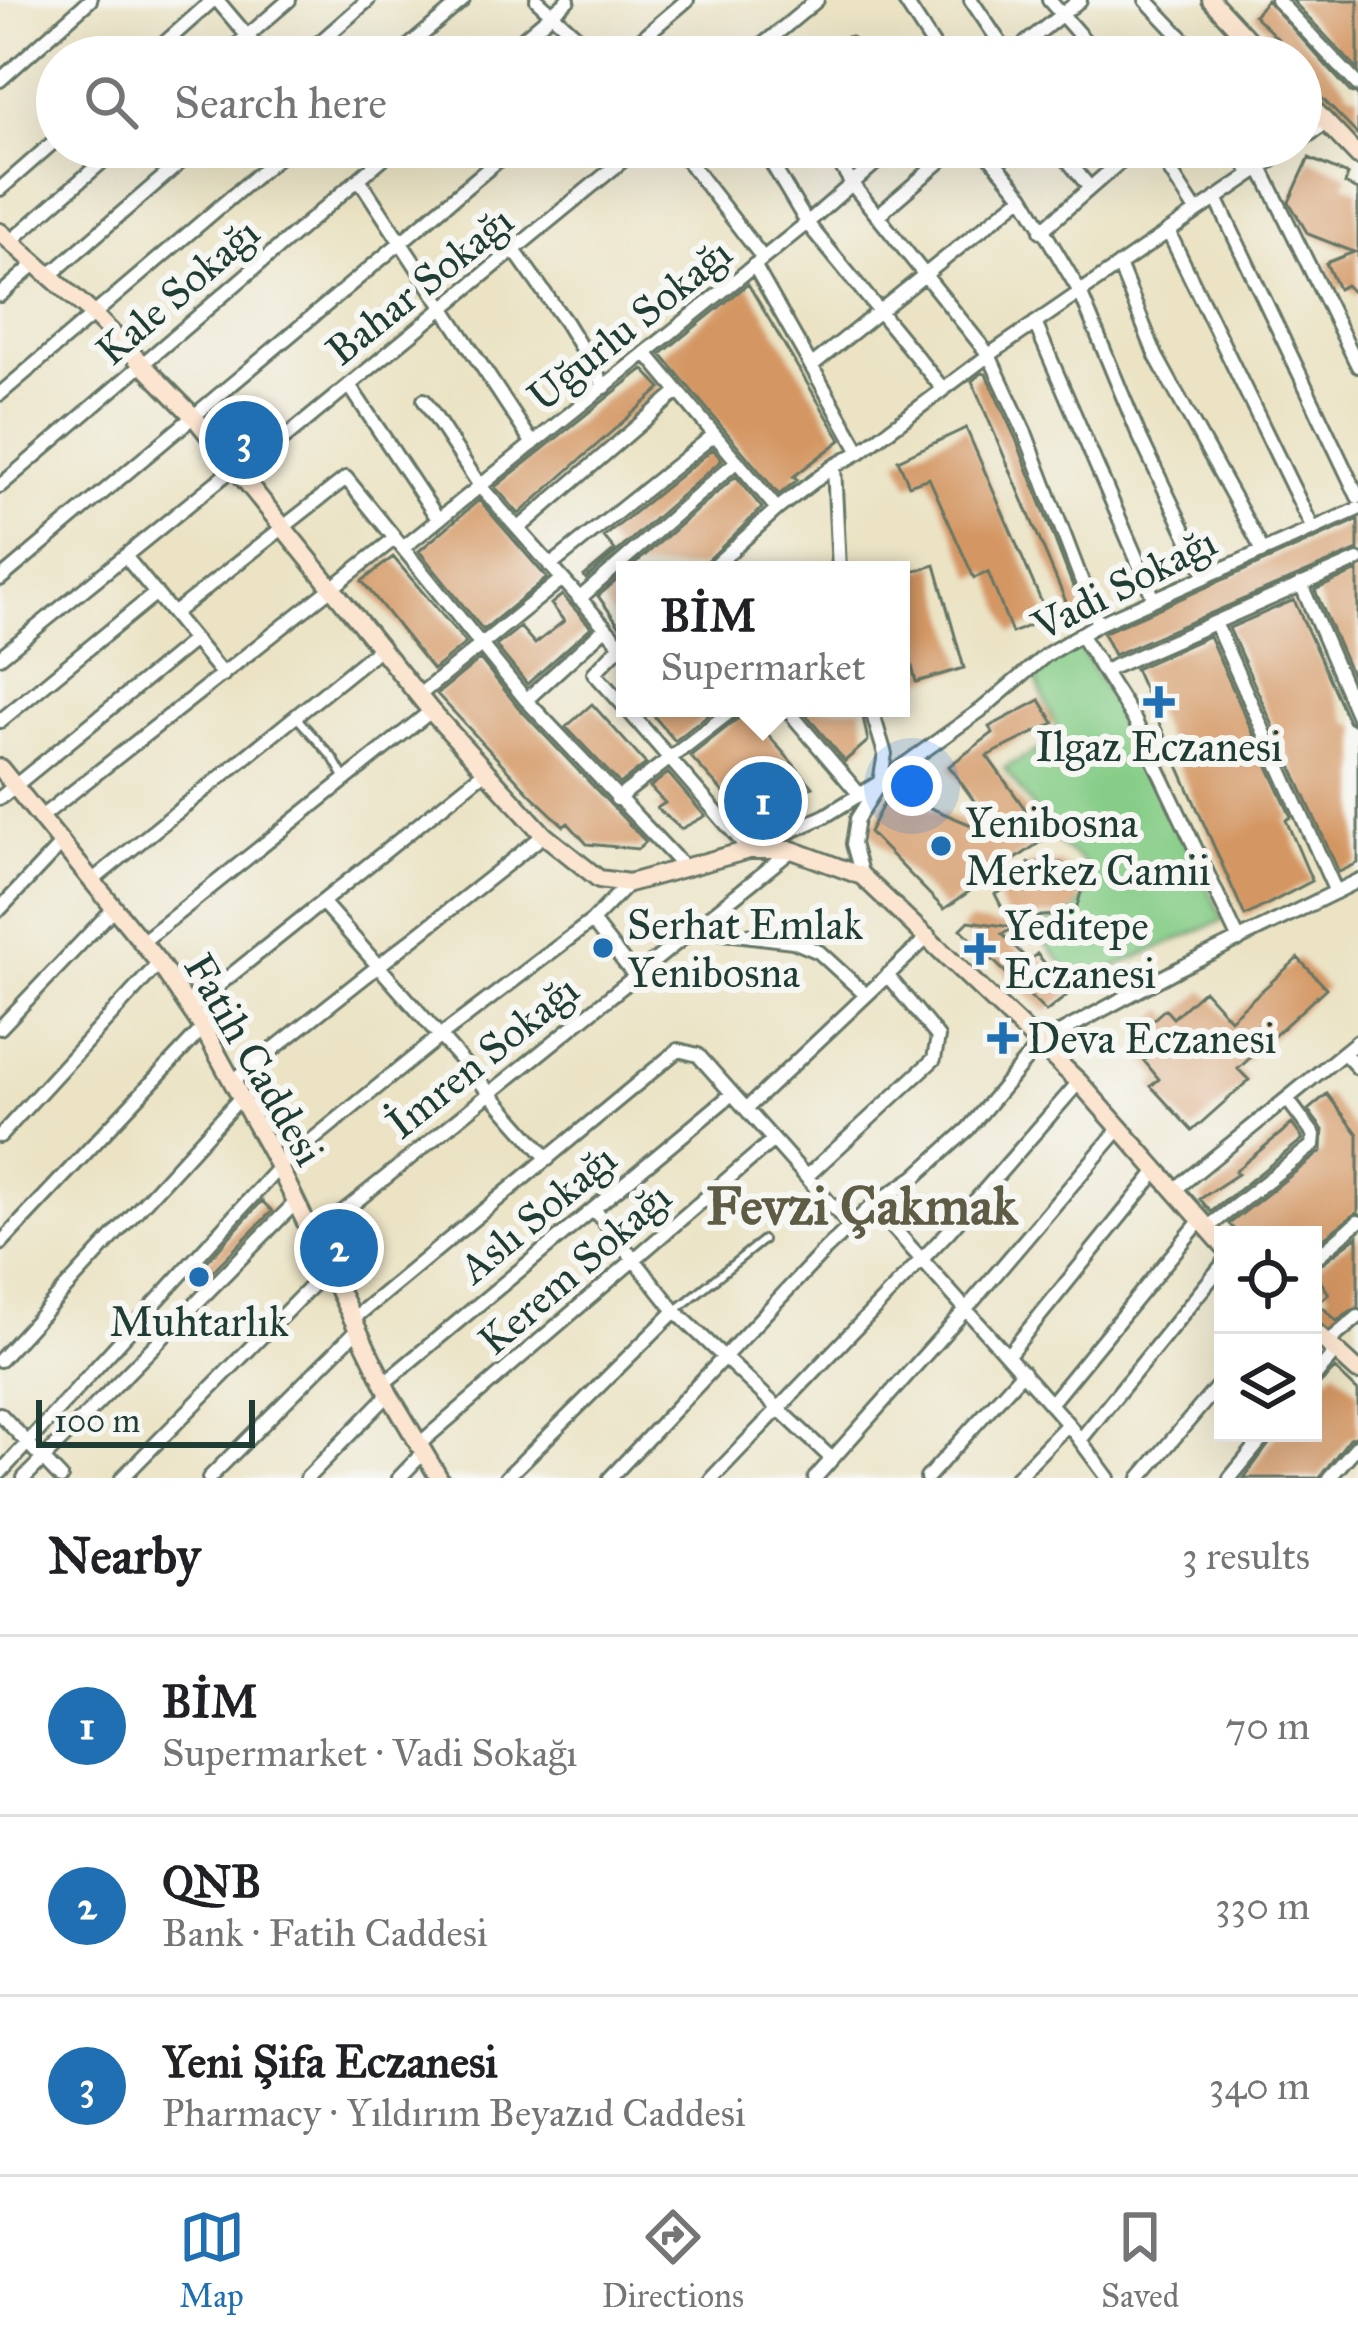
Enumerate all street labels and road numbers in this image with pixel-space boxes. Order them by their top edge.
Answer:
street label: Bahar Sokağı [316,195,523,377]
street label: Kale Sokağı [85,207,270,377]
street label: Uğurlu Sokağı [517,227,742,423]
street label: Vadi Sokağı [1023,516,1225,653]
street label: Fatih Caddesi [173,944,336,1175]
street label: İmren Sokağı [376,964,589,1150]
street label: Aslı Sokağı [447,1133,627,1296]
street label: Kerem Sokağı [468,1171,681,1366]

